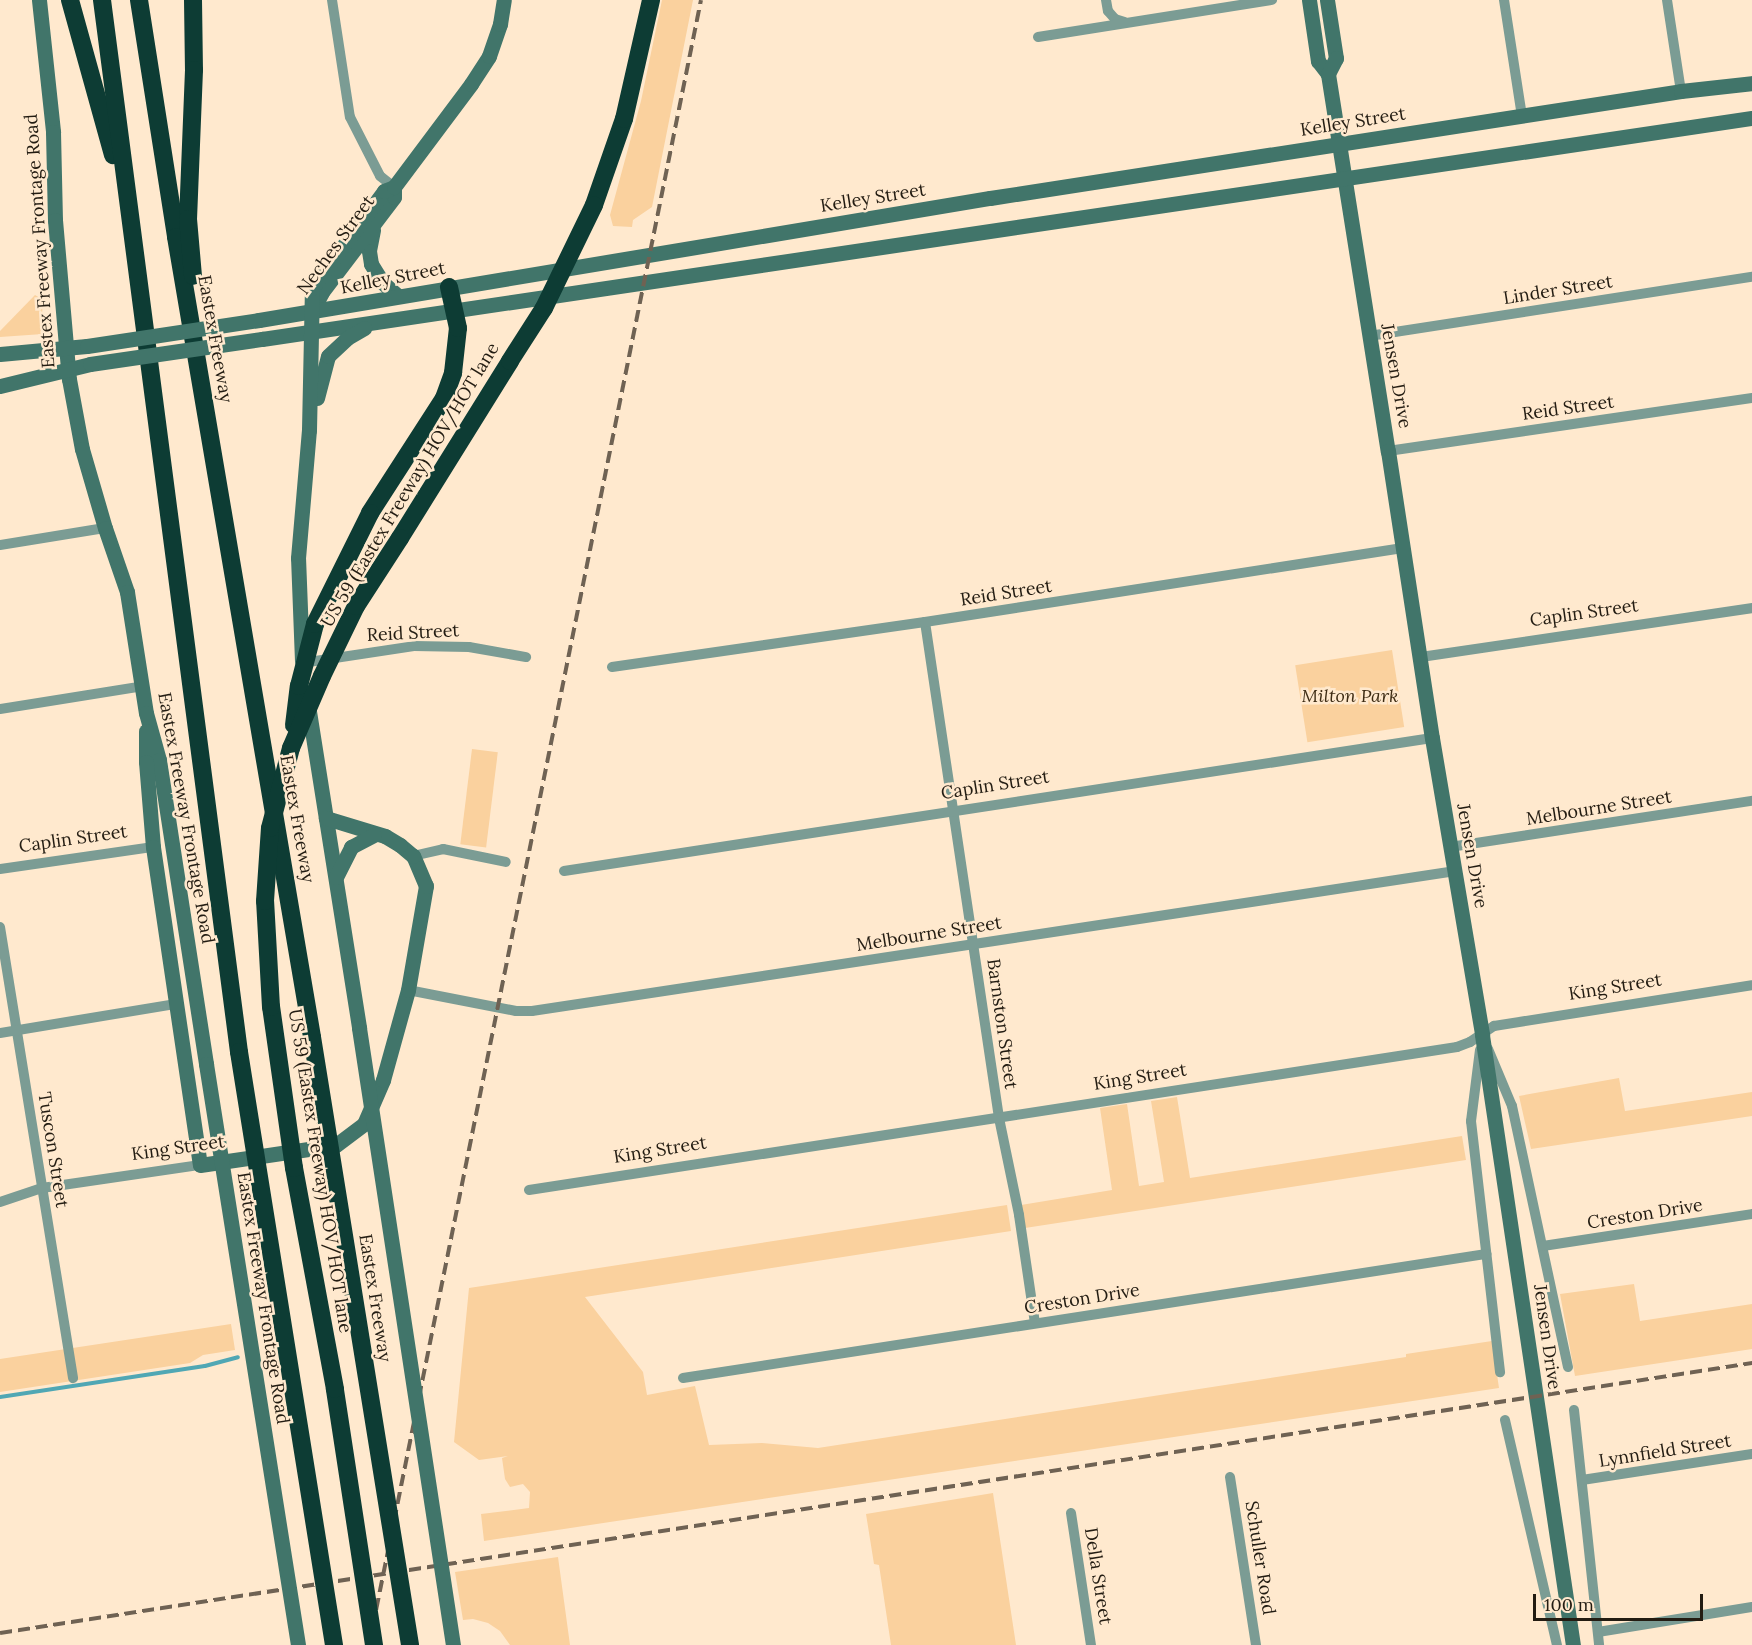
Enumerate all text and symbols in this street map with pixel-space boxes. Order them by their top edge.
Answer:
street label: Kelley Street [1299,103,1407,141]
street label: Eastex Freeway Frontage Road [20,113,60,369]
street label: Kelley Street [819,179,927,217]
street label: Neches Street [293,191,379,299]
street label: Kelley Street [339,257,447,299]
street label: Linder Street [1502,271,1614,309]
street label: Eastex Freeway [193,273,237,405]
street label: Jensen Drive [1376,322,1416,430]
street label: US 59 (Eastex Freeway) HOV/HOT lane [316,339,504,631]
street label: Reid Street [1521,391,1615,425]
street label: Reid Street [959,575,1053,611]
street label: Caplin Street [1528,595,1640,631]
street label: Reid Street [366,620,460,646]
park label: Milton Park [1302,685,1398,707]
street label: Eastex Freeway Frontage Road [153,691,219,945]
street label: Eastex Freeway [275,753,319,885]
street label: Caplin Street [939,766,1051,804]
street label: Melbourne Street [1525,786,1673,830]
street label: Jensen Drive [1452,802,1492,910]
street label: Caplin Street [17,821,129,857]
street label: Melbourne Street [855,912,1003,956]
street label: Barnston Street [982,957,1022,1091]
street label: King Street [1567,969,1663,1005]
street label: US 59 (Eastex Freeway) HOV/HOT lane [284,1007,356,1335]
street label: King Street [1092,1059,1188,1095]
street label: Tuscon Street [33,1091,73,1209]
street label: King Street [130,1131,226,1165]
street label: King Street [612,1132,708,1168]
street label: Eastex Freeway Frontage Road [232,1170,294,1426]
street label: Creston Drive [1586,1194,1704,1234]
street label: Eastex Freeway [354,1232,396,1364]
street label: Creston Drive [1023,1279,1141,1319]
street label: Jensen Drive [1529,1283,1565,1391]
street label: Lynnfield Street [1597,1430,1733,1472]
street label: Schuller Road [1240,1499,1280,1617]
street label: Della Street [1080,1526,1116,1626]
scale bar [1536,1582,1706,1620]
text: 100 m [1544,1593,1594,1616]

